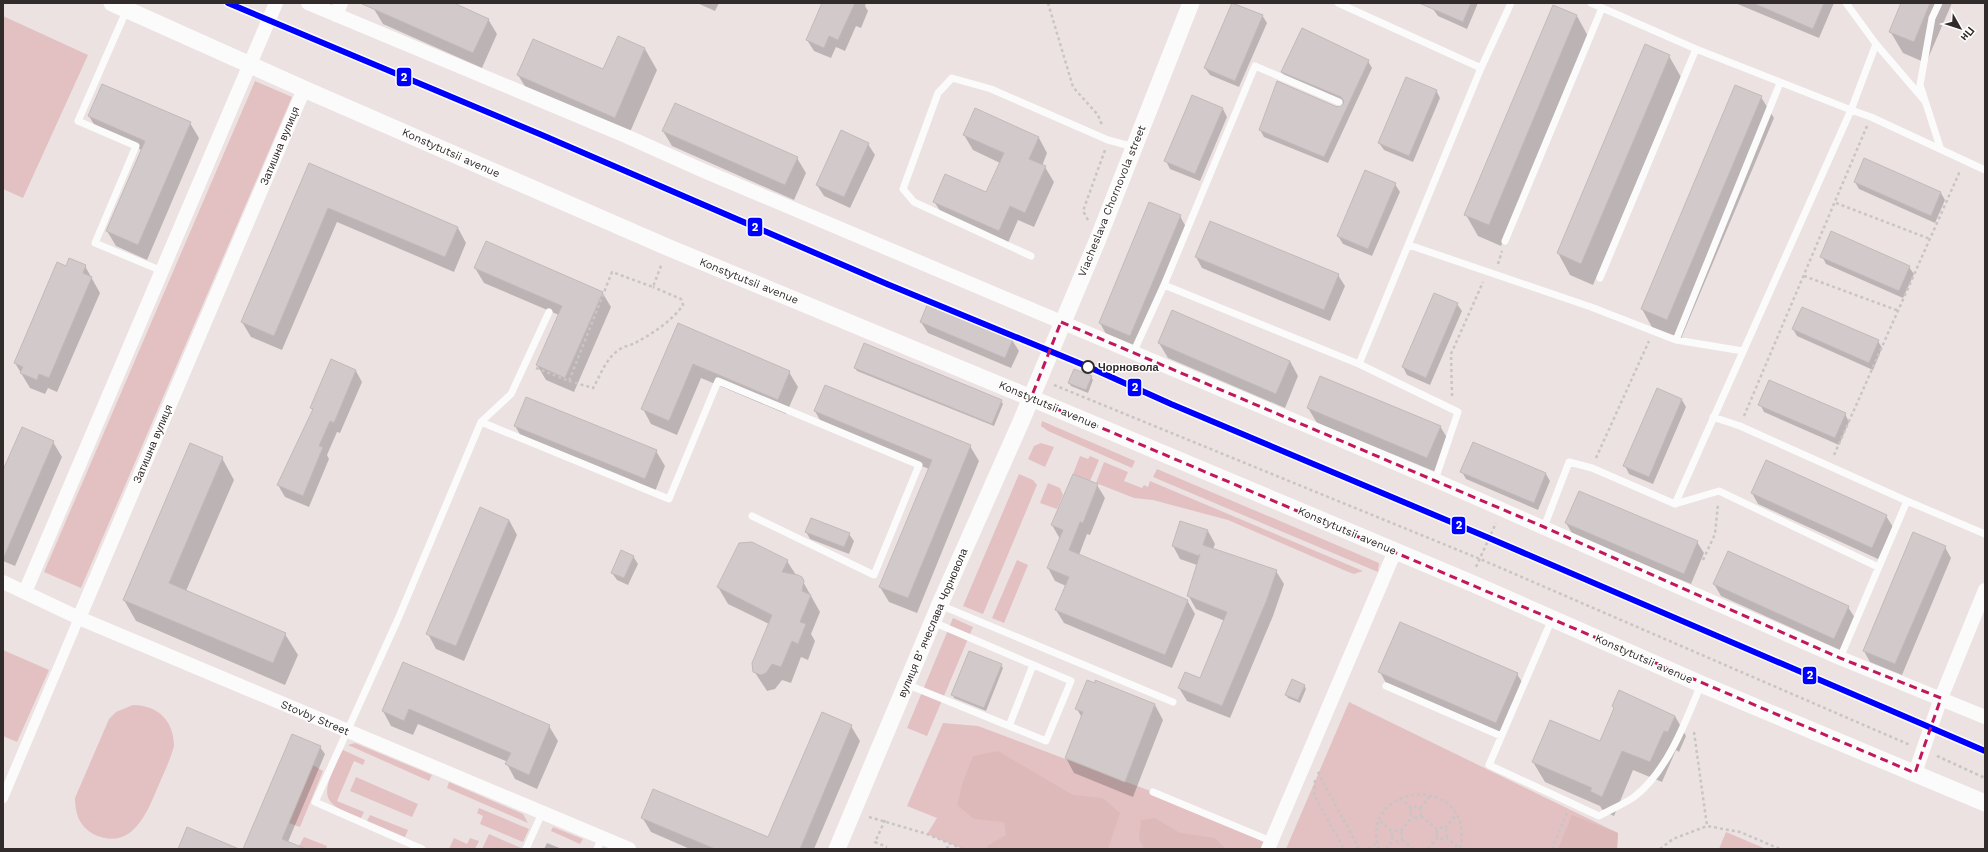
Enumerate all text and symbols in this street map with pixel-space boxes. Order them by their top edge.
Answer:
north arrow [1940,8,1980,48]
text: Пн [1958,24,1977,44]
line badge: 2 [396,67,412,87]
text: 2 [401,71,408,84]
street label: Затишна вулиця [258,105,302,187]
street label: Viacheslava Chornovola street [1076,123,1149,279]
street label: Konstytutsii avenue [400,126,502,180]
line badge: 2 [747,217,763,237]
text: 2 [752,221,759,234]
street label: Konstytutsii avenue [698,255,800,307]
marker: Чорновола [1081,360,1095,374]
place label: Чорновола [1098,361,1160,374]
street label: Konstytutsii avenue [997,378,1099,432]
line badge: 2 [1127,378,1142,397]
text: 2 [1132,381,1139,394]
street label: Затишна вулиця [131,403,175,485]
street label: Konstytutsii avenue [1296,504,1398,558]
line badge: 2 [1451,516,1466,535]
text: 2 [1456,519,1463,532]
street label: вулиця Вʼячеслава Чорновола [896,546,971,700]
street label: Konstytutsii avenue [1593,632,1695,686]
line badge: 2 [1802,666,1817,685]
text: 2 [1807,669,1814,682]
street label: Stovby Street [279,698,351,738]

